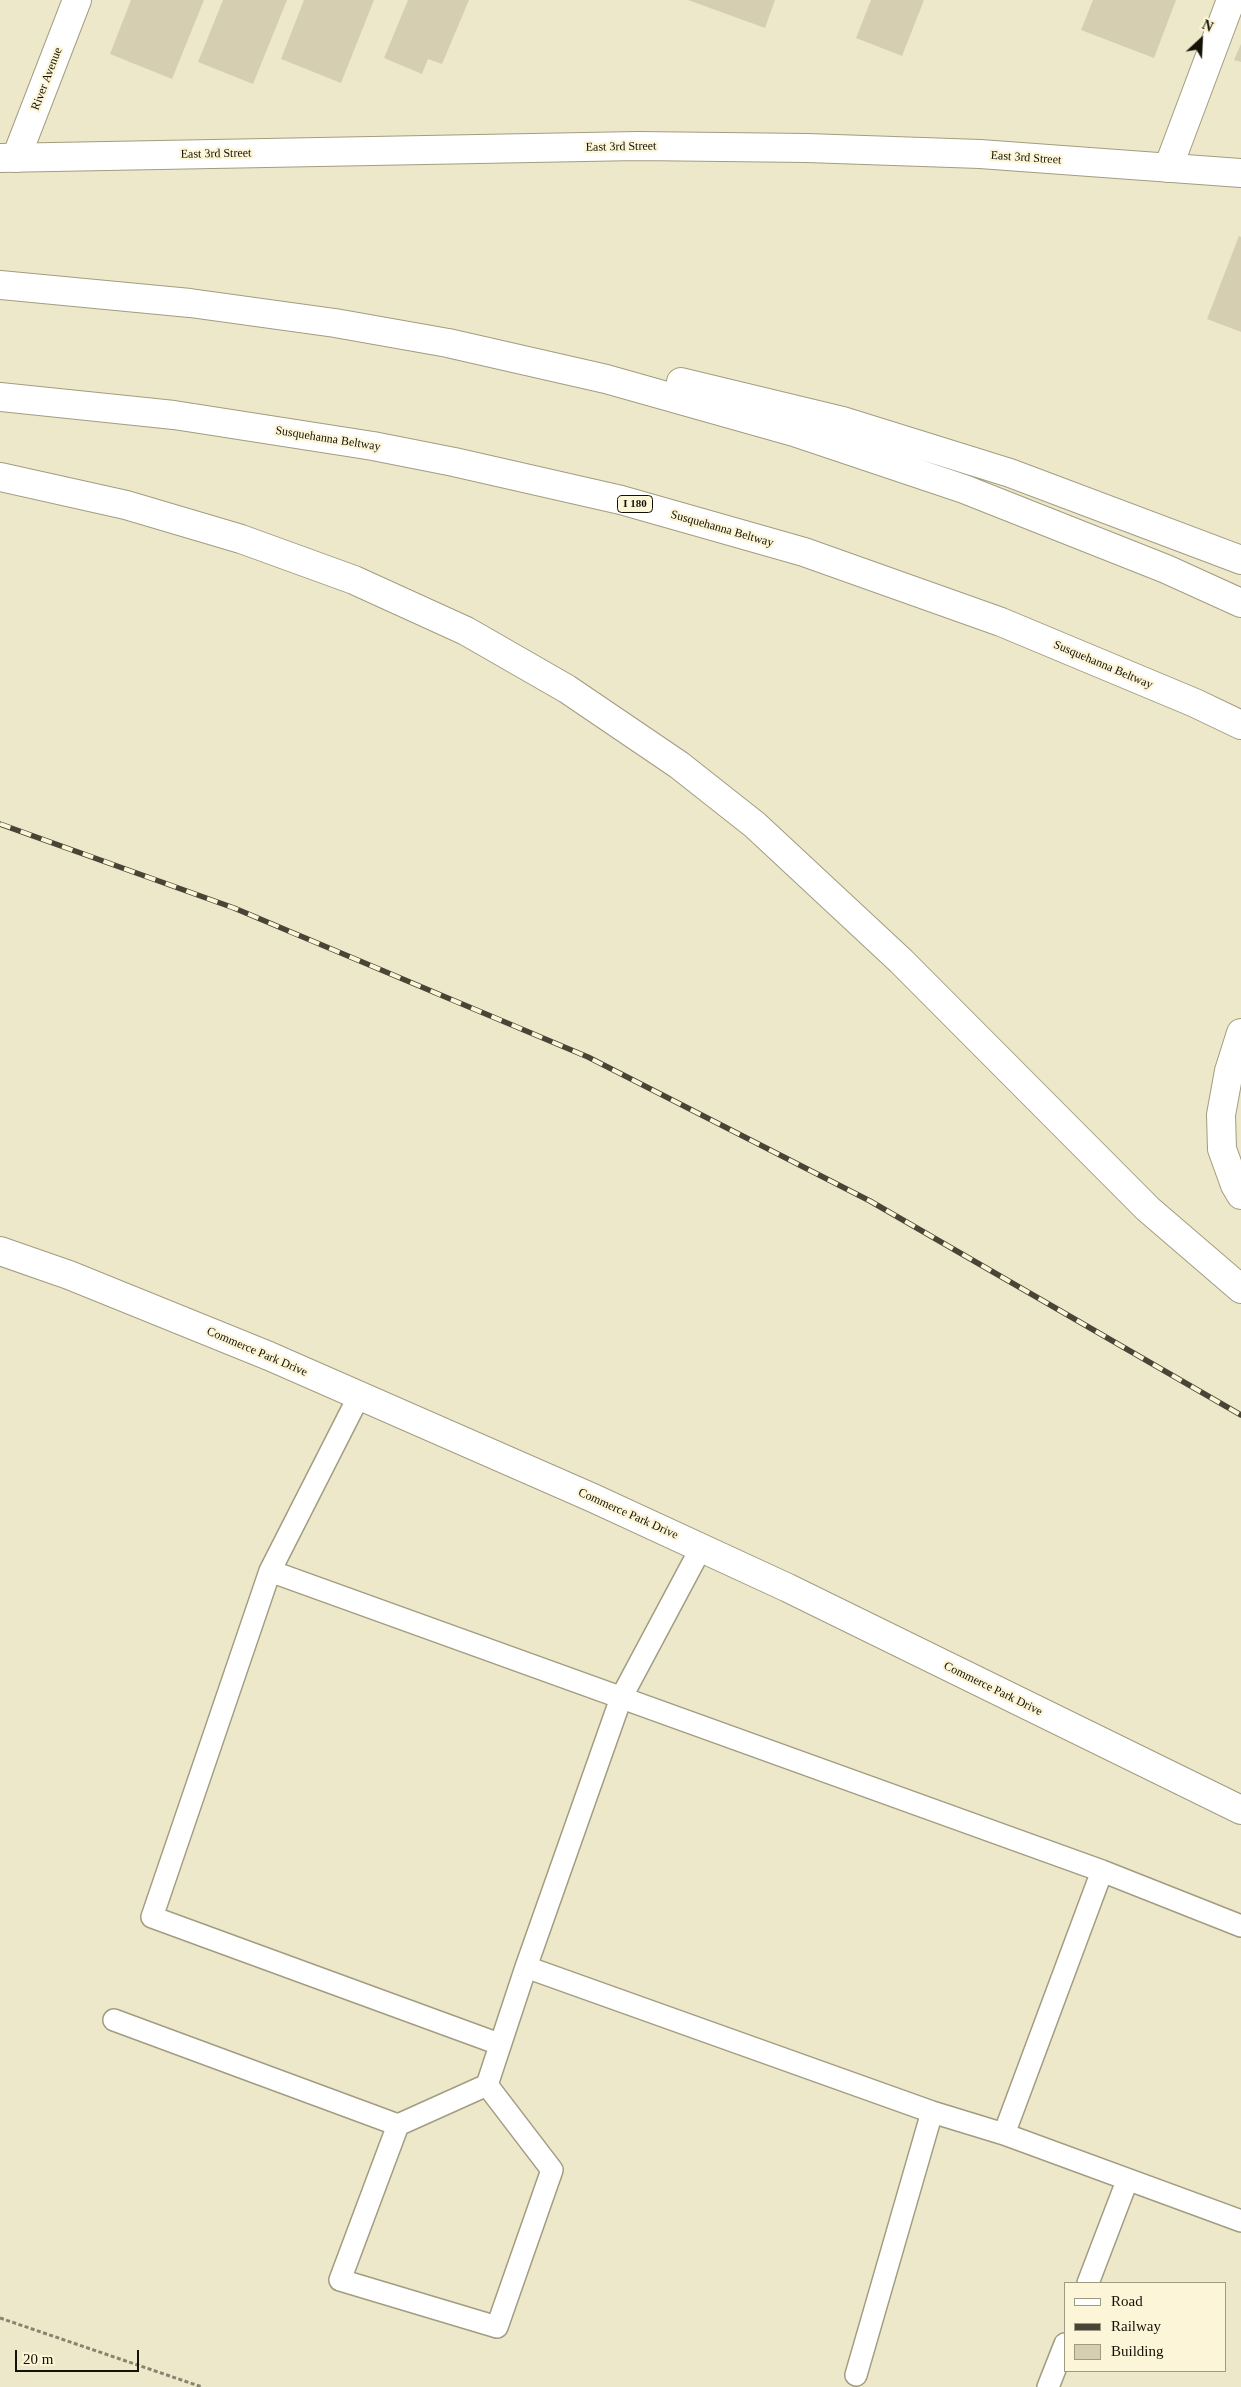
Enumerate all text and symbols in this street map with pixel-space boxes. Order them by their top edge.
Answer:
north arrow [1176,15,1226,65]
text: N [1200,17,1215,35]
street label: River Avenue [28,46,66,112]
street label: East 3rd Street [586,139,656,155]
street label: East 3rd Street [181,146,251,162]
street label: East 3rd Street [990,148,1062,168]
street label: Susquehanna Beltway [274,424,382,454]
road number: I 180 [618,496,652,512]
street label: Susquehanna Beltway [669,507,775,551]
street label: Susquehanna Beltway [1051,638,1155,692]
street label: Commerce Park Drive [204,1324,310,1380]
street label: Commerce Park Drive [576,1485,680,1543]
street label: Commerce Park Drive [941,1659,1045,1719]
legend [1064,2282,1226,2372]
text: Road [1111,2293,1143,2309]
text: Railway [1111,2318,1161,2334]
scale bar [18,2340,141,2372]
text: Building [1111,2343,1164,2359]
text: 20 m [23,2351,53,2367]

